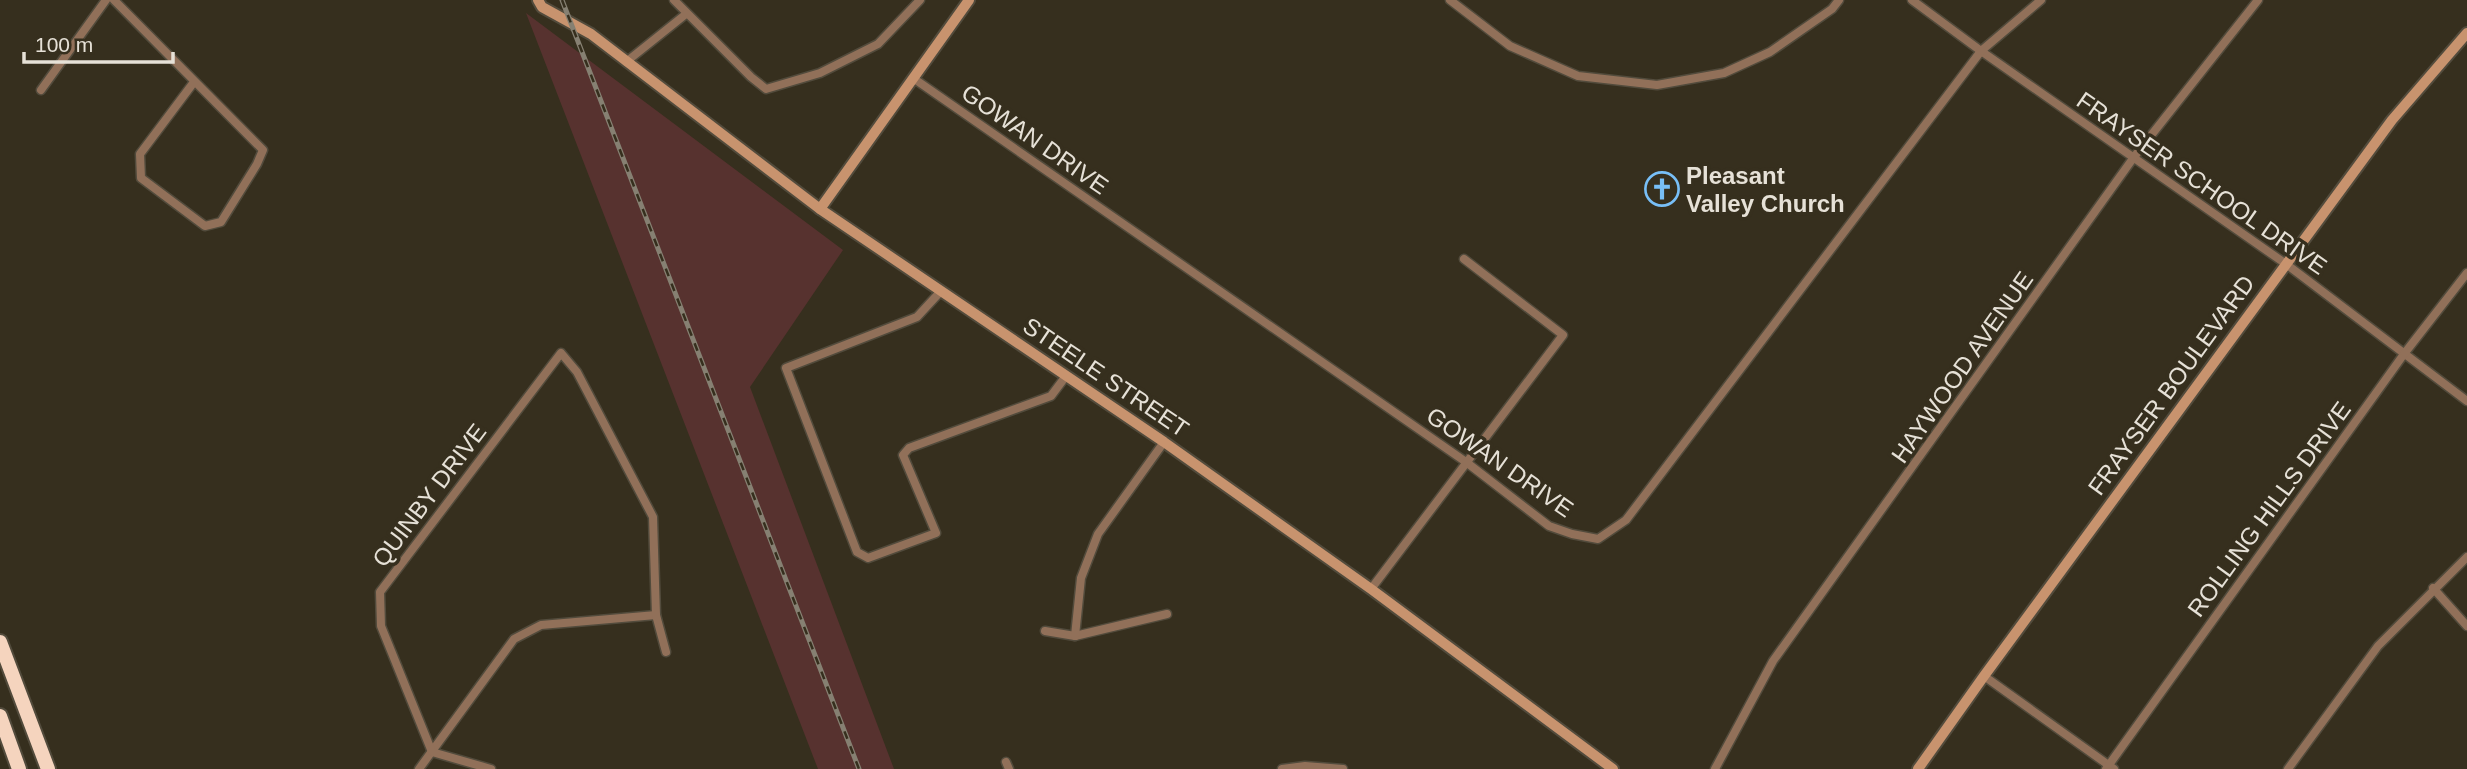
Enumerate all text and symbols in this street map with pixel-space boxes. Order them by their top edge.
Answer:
scale bar [24,21,173,65]
text: 100 m [35,33,93,56]
street label: GOWAN DRIVE [957,78,1113,200]
street label: FRAYSER SCHOOL DRIVE [2072,86,2332,280]
place label: Pleasant Valley Church [1686,162,1845,217]
church icon: Pleasant Valley Church [1643,170,1681,208]
street label: HAYWOOD AVENUE [1886,266,2038,468]
street label: FRAYSER BOULEVARD [2082,270,2260,500]
street label: STEELE STREET [1018,312,1194,442]
street label: ROLLING HILLS DRIVE [2182,396,2356,622]
street label: GOWAN DRIVE [1422,401,1578,523]
street label: QUINBY DRIVE [367,418,491,572]

